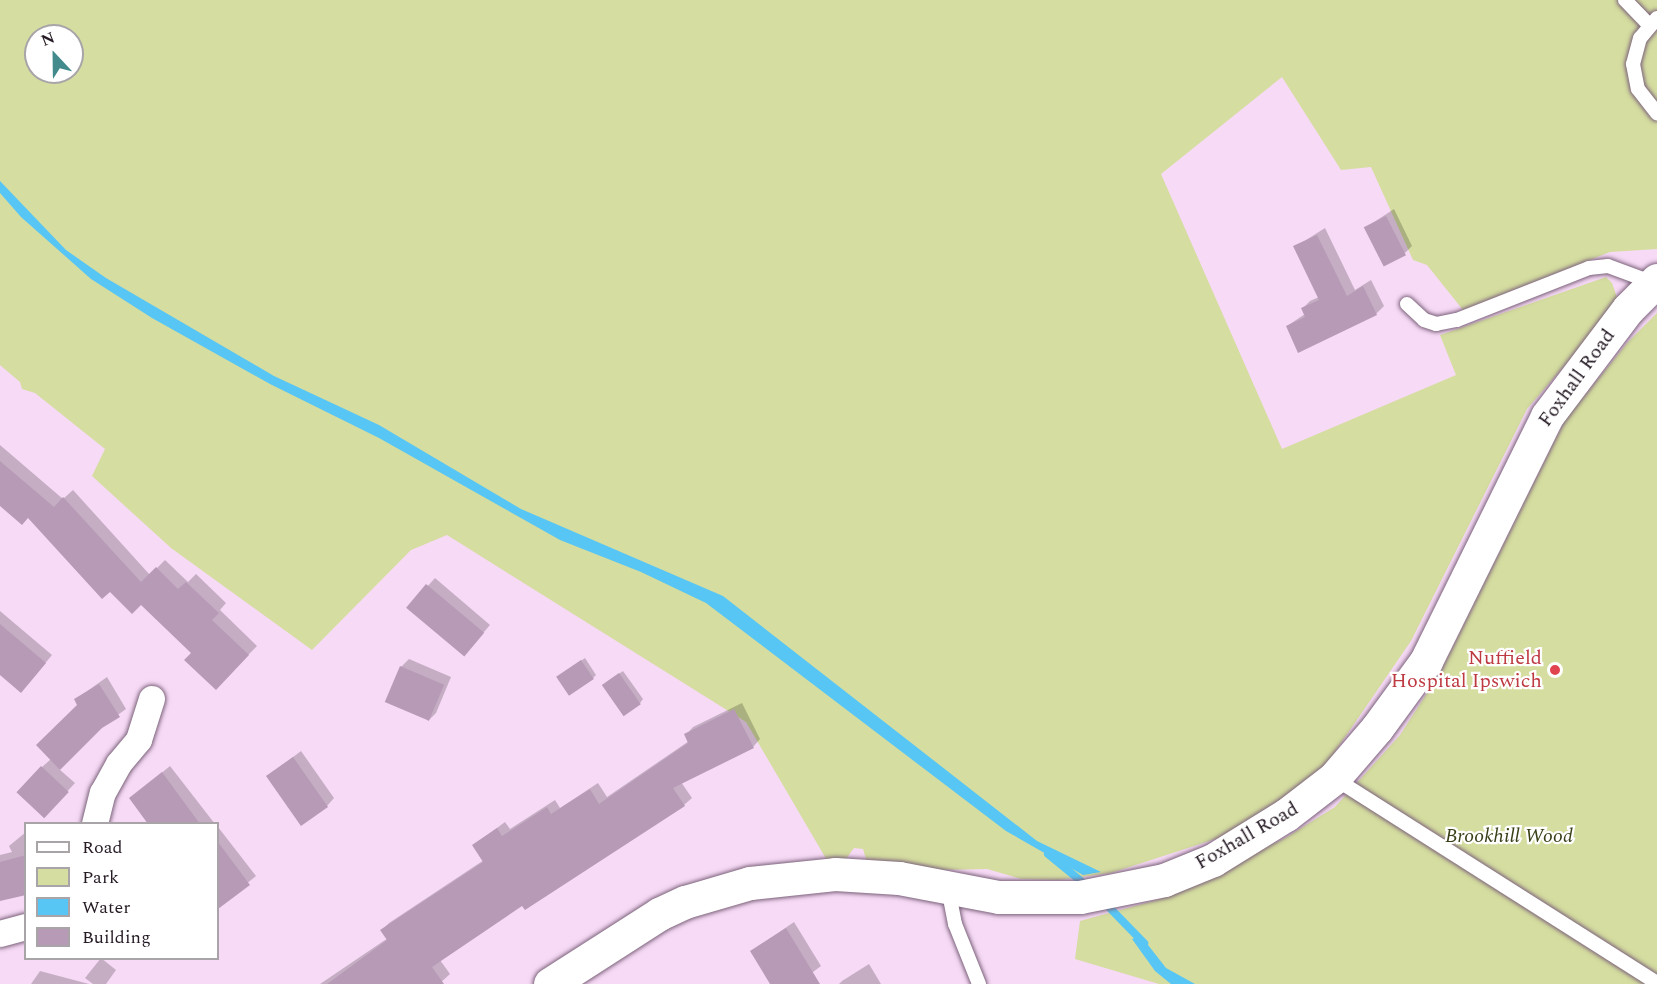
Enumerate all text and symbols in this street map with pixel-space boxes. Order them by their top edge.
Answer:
north arrow [24,24,84,84]
text: N [37,26,59,53]
street label: Foxhall Road [1533,324,1621,432]
place label: Nuffield Hospital Ipswich [1391,646,1542,693]
marker: Nuffield Hospital Ipswich [1546,661,1564,679]
street label: Foxhall Road [1191,797,1303,875]
legend [24,822,219,960]
park label: Brookhill Wood [1445,824,1573,848]
text: Road [82,834,123,861]
text: Park [82,864,119,891]
text: Water [82,894,130,921]
text: Building [82,924,151,951]

